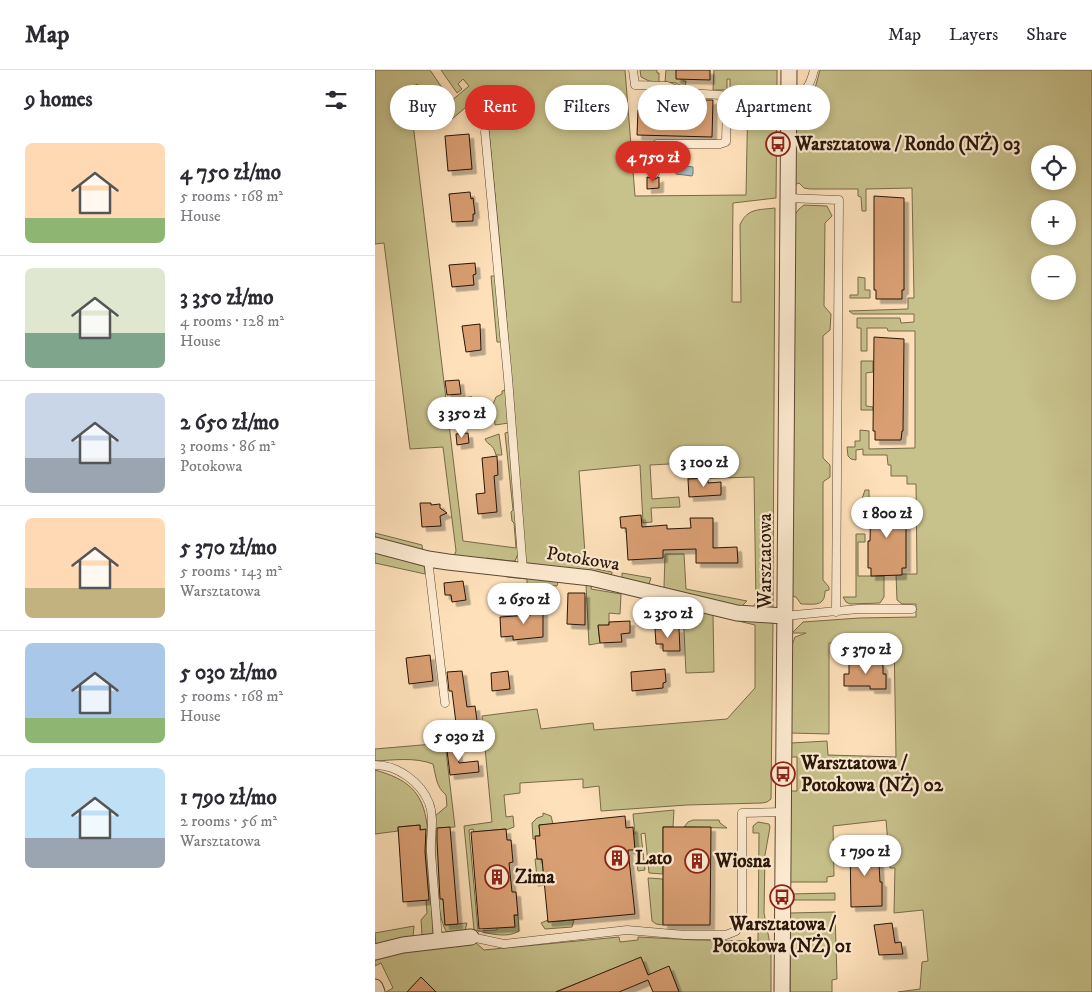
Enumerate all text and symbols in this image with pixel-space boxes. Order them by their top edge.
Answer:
text: Map [25,20,69,50]
text: Map [888,24,921,46]
text: Layers [949,24,998,46]
text: Share [1026,24,1067,46]
chip: Buy [390,85,455,130]
chip: Rent [465,85,535,130]
chip: Filters [545,85,628,130]
chip: New [638,85,707,130]
chip: Apartment [717,85,830,130]
icon: filters [322,86,350,114]
text: 9 homes [25,87,93,113]
bus stop icon: Warsztatowa / Rondo (NŻ) 03 [765,131,791,157]
place label: Warsztatowa / Rondo (NŻ) 03 [794,131,1020,156]
pin: 4 750 zł [601,140,705,183]
map controls [1031,145,1076,300]
button: locate [1031,145,1076,190]
text: 4 750 zł [627,147,679,167]
text: 4 750 zł/mo [180,160,281,186]
icon: home [65,163,125,223]
text: 5 rooms · 168 m² [180,186,283,206]
button: + [1031,200,1076,245]
text: House [180,206,221,226]
button: − [1031,255,1076,300]
text: 3 350 zł/mo [180,285,273,311]
icon: home [65,288,125,348]
text: 4 rooms · 128 m² [180,311,284,331]
text: House [180,331,221,351]
pin: 3 350 zł [410,396,514,439]
text: 3 350 zł [438,403,486,423]
text: 2 650 zł/mo [180,410,279,436]
icon: home [65,413,125,473]
text: 3 rooms · 86 m² [180,436,275,456]
pin: 3 100 zł [652,446,756,488]
text: 3 100 zł [680,452,728,472]
text: Potokowa [180,456,242,476]
pin: 1 800 zł [835,496,939,539]
text: 1 800 zł [862,503,912,523]
street label: Warsztatowa [754,513,777,610]
text: 5 370 zł/mo [180,535,277,561]
icon: home [65,538,125,598]
street label: Potokowa [545,542,621,576]
text: 5 rooms · 143 m² [180,561,282,581]
text: Warsztatowa [180,581,261,601]
pin: 2 650 zł [472,582,576,625]
text: 2 650 zł [498,589,550,609]
pin: 2 350 zł [616,596,720,639]
text: 2 350 zł [644,603,693,623]
pin: 5 370 zł [814,632,918,675]
text: 5 370 zł [841,639,891,659]
text: 5 030 zł/mo [180,660,277,686]
icon: home [65,663,125,723]
text: 5 rooms · 168 m² [180,686,283,706]
text: House [180,706,221,726]
pin: 5 030 zł [407,720,511,762]
text: 5 030 zł [434,726,484,746]
place label: Warsztatowa / Potokowa (NŻ) 02 [800,752,944,797]
bus stop icon: Warsztatowa / Potokowa (NŻ) 02 [770,761,796,787]
text: 1 790 zł/mo [180,785,277,811]
icon: home [65,788,125,848]
text: 2 rooms · 56 m² [180,811,277,831]
text: Warsztatowa [180,831,261,851]
pin: 1 790 zł [813,834,917,877]
text: 1 790 zł [840,841,890,861]
building icon: Lato [604,845,630,871]
place label: Lato [635,847,672,870]
building icon: Wiosna [684,848,710,874]
place label: Wiosna [714,850,772,873]
building icon: Zima [484,864,510,890]
place label: Zima [515,866,555,889]
bus stop icon: Warsztatowa / Potokowa (NŻ) 01 [769,884,795,910]
place label: Warsztatowa / Potokowa (NŻ) 01 [712,913,852,958]

